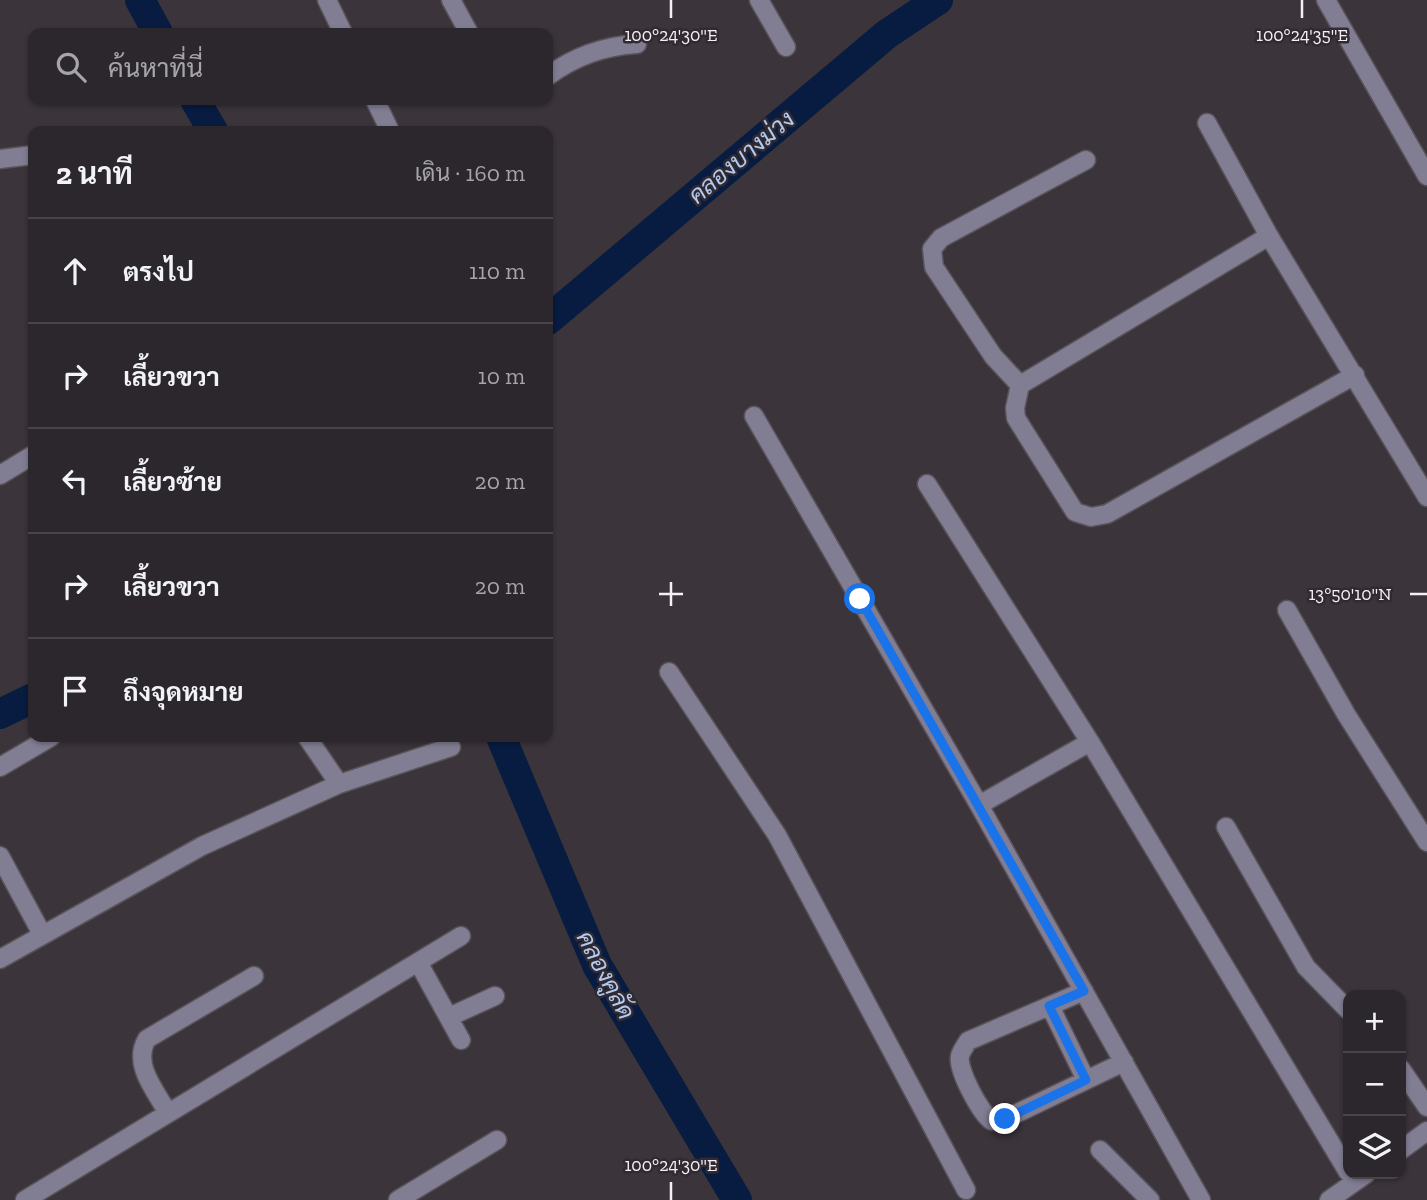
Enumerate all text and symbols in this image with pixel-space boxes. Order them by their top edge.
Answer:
text: 100°24'30"E [624,24,718,46]
text: 100°24'35"E [1256,24,1348,46]
search box [28,28,553,105]
icon: search [52,48,90,86]
text: ค้นหาที่นี่ [108,52,203,84]
water label: คลองบางม่วง [682,104,800,210]
text: 2 นาที [56,156,133,192]
text: เดิน · 160 m [415,159,525,187]
icon: ahead [56,252,94,290]
text: ตรงไป [123,256,194,288]
text: 110 m [469,257,525,285]
icon: right [56,357,94,395]
text: เลี้ยวขวา [123,361,220,393]
text: 10 m [478,362,525,390]
icon: left [56,462,94,500]
text: เลี้ยวซ้าย [123,466,222,498]
text: 20 m [475,467,525,495]
icon: right [56,567,94,605]
text: เลี้ยวขวา [123,571,220,603]
text: 20 m [475,572,525,600]
route start [844,583,875,614]
text: 13°50'10"N [1308,583,1392,605]
icon: arrive [56,672,94,710]
text: ถึงจุดหมาย [123,676,244,708]
water label: คลองคูลัด [568,926,641,1026]
map controls [1343,990,1406,1179]
button: + [1343,990,1406,1053]
button: − [1343,1053,1406,1116]
route end [989,1103,1020,1134]
button: layers [1343,1116,1406,1179]
text: 100°24'30"E [624,1154,718,1176]

